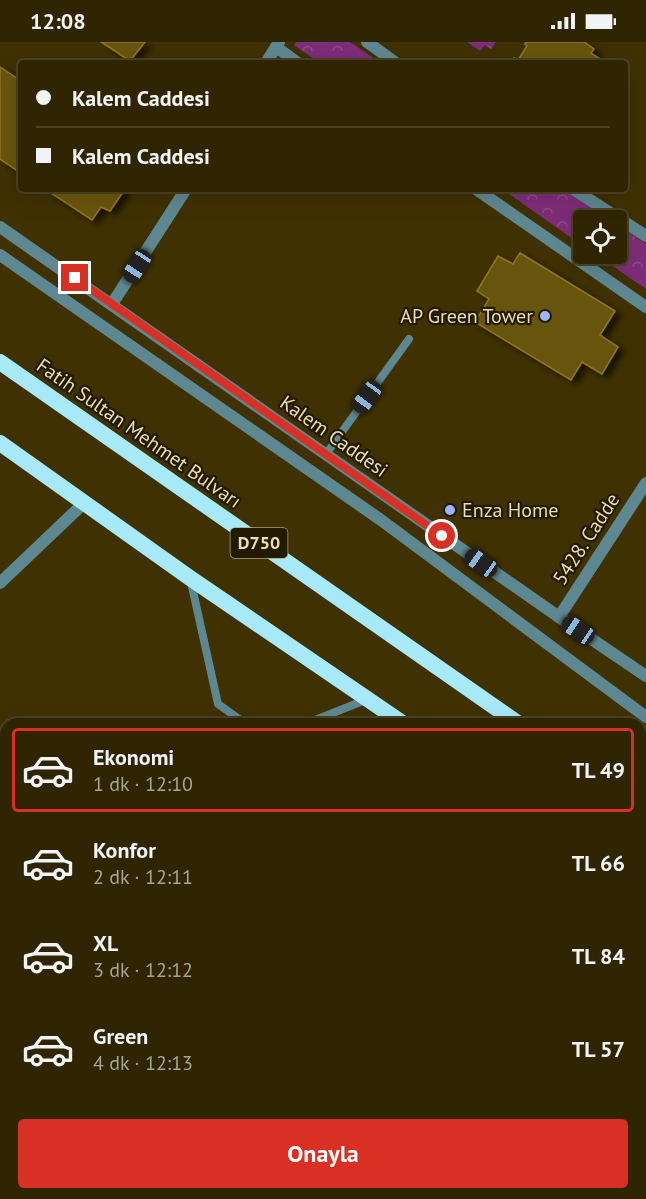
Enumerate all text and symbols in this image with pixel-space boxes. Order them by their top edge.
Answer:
text: 12:08 [30,7,86,35]
text: Kalem Caddesi [72,84,210,112]
text: Kalem Caddesi [72,142,210,170]
map controls [573,210,627,264]
button: locate [573,210,627,264]
car [120,246,154,286]
route end [61,264,88,291]
place label: AP Green Tower [400,303,533,329]
marker: AP Green Tower [538,309,552,323]
street label: Fatih Sultan Mehmet Bulvarı [31,352,247,514]
car [349,377,385,417]
street label: Kalem Caddesi [275,389,393,483]
street label: 5428. Cadde [547,488,625,590]
place label: Enza Home [462,497,558,523]
marker: Enza Home [443,503,457,517]
route start [428,522,455,549]
road number: D750 [230,528,288,558]
car [461,545,501,581]
car [558,612,598,648]
icon: car [21,743,75,797]
text: Ekonomi [93,743,174,771]
text: TL 49 [572,756,625,784]
text: 1 dk · 12:10 [93,771,193,797]
icon: car [21,836,75,890]
text: Konfor [93,836,156,864]
text: TL 66 [572,849,625,877]
text: 2 dk · 12:11 [93,864,193,890]
icon: car [21,929,75,983]
text: XL [93,929,118,957]
text: TL 84 [572,942,625,970]
text: 3 dk · 12:12 [93,957,193,983]
icon: car [21,1022,75,1076]
text: Green [93,1022,148,1050]
text: TL 57 [572,1035,625,1063]
text: 4 dk · 12:13 [93,1050,193,1076]
button: Onayla [18,1119,628,1188]

